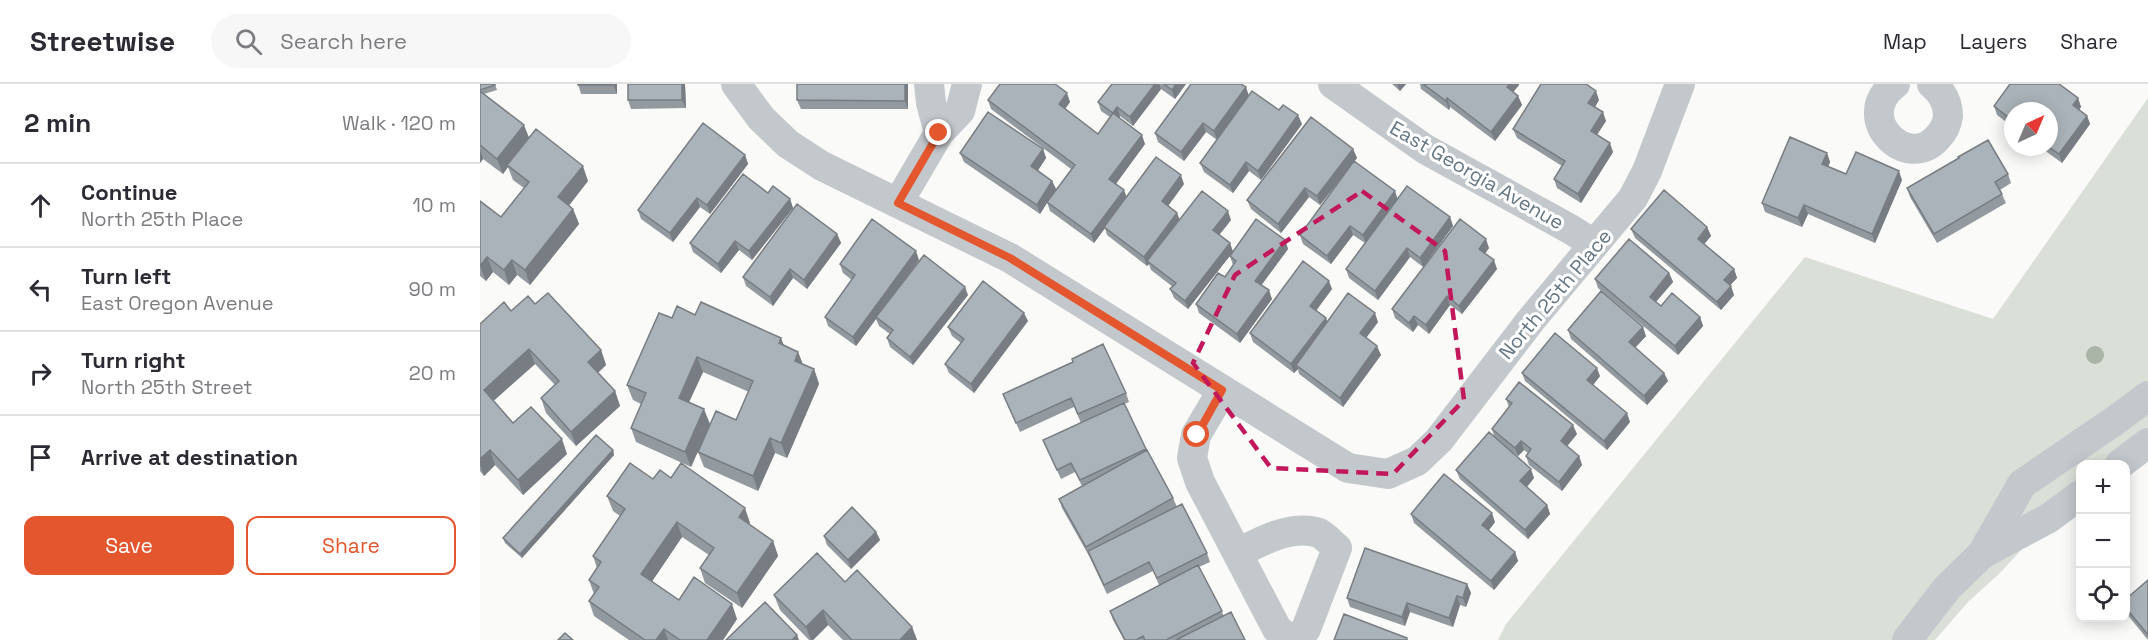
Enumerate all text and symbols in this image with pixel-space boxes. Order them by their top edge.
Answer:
search box [211,14,631,68]
text: Streetwise [30,23,175,59]
icon: search [232,25,265,58]
text: Search here [280,27,407,55]
text: Map [1883,28,1927,55]
text: Layers [1960,28,2027,55]
text: Share [2060,28,2118,55]
north arrow [2004,102,2058,156]
text: 2 min [24,106,91,140]
text: Walk · 120 m [342,110,456,136]
street label: East Georgia Avenue [1385,115,1569,235]
route end [925,119,951,145]
text: Continue [81,178,177,206]
icon: ahead [24,189,57,222]
text: 10 m [412,192,456,218]
text: North 25th Place [81,206,243,232]
street label: North 25th Place [1493,223,1617,365]
text: Turn left [81,262,171,290]
icon: left [24,273,57,306]
text: 90 m [409,276,456,302]
text: East Oregon Avenue [81,290,274,316]
text: Turn right [81,346,186,374]
icon: right [24,357,57,390]
text: 20 m [409,360,456,386]
text: North 25th Street [81,374,253,400]
route start [1183,421,1209,447]
icon: arrive [24,441,57,474]
text: Arrive at destination [81,443,298,471]
map controls [2076,460,2130,622]
button: + [2076,460,2130,514]
button: − [2076,514,2130,568]
button: Save [24,516,234,575]
button: Share [246,516,456,575]
button: locate [2076,568,2130,622]

